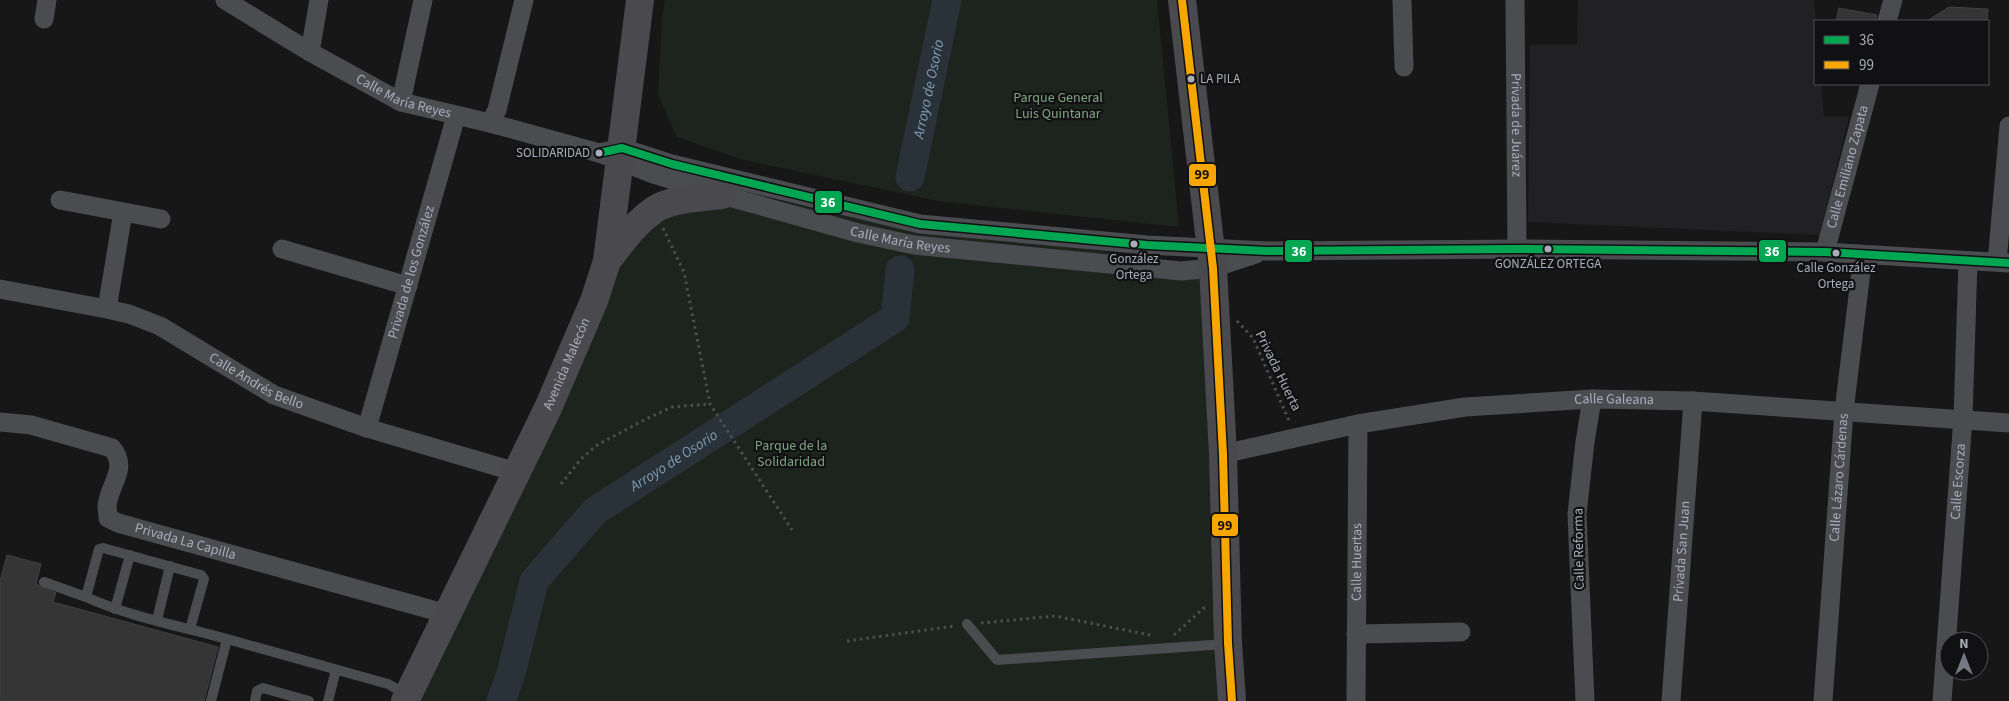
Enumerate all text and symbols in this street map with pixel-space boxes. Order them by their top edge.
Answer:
legend [1814,20,1989,85]
text: 36 [1859,30,1874,51]
water label: Arroyo de Osorio [908,37,949,141]
text: 99 [1859,55,1874,76]
street label: Calle María Reyes [352,69,453,124]
place label: LA PILA [1200,70,1241,88]
street label: Privada de Juárez [1506,73,1526,177]
marker: LA PILA [1186,74,1196,84]
park label: Parque General Luis Quintanar [1013,88,1103,124]
street label: Calle Emiliano Zapata [1822,103,1874,231]
place label: SOLIDARIDAD [516,144,590,162]
marker: SOLIDARIDAD [594,148,604,158]
line badge: 99 [1188,163,1217,187]
text: 99 [1195,165,1209,185]
line badge: 36 [814,190,843,214]
text: 36 [821,193,835,213]
street label: Privada de los González [383,203,440,341]
street label: Calle María Reyes [848,221,951,258]
marker: González Ortega [1129,239,1139,249]
line badge: 36 [1284,239,1313,263]
line badge: 36 [1758,239,1787,263]
text: 36 [1292,242,1306,262]
text: 36 [1765,242,1779,262]
marker: GONZÁLEZ ORTEGA [1543,244,1553,254]
marker: Calle González Ortega [1831,248,1841,258]
place label: González Ortega [1109,250,1159,284]
place label: GONZÁLEZ ORTEGA [1495,255,1602,273]
place label: Calle González Ortega [1797,259,1876,293]
street label: Avenida Malecón [538,315,596,413]
street label: Privada Huerta [1250,327,1306,415]
street label: Calle Andrés Bello [205,348,306,415]
street label: Calle Galeana [1574,389,1654,410]
street label: Calle Lázaro Cárdenas [1825,413,1854,543]
water label: Arroyo de Osorio [625,424,722,497]
park label: Parque de la Solidaridad [755,436,827,472]
street label: Calle Escorza [1945,443,1971,520]
street label: Privada San Juan [1668,500,1696,603]
street label: Calle Reforma [1568,508,1590,590]
line badge: 99 [1211,513,1239,537]
text: 99 [1218,516,1232,536]
street label: Privada La Capilla [132,518,238,565]
street label: Calle Huertas [1347,523,1367,601]
north arrow [1939,631,1989,681]
text: N [1959,634,1969,654]

